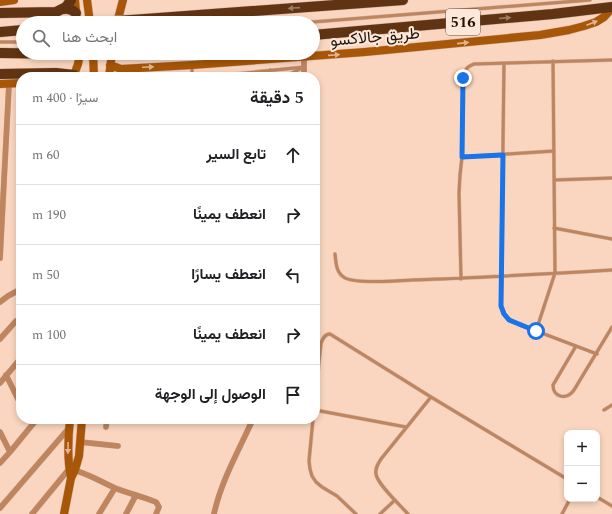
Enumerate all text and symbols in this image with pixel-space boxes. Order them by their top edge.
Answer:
one-way arrow [288,4,300,11]
road number: 516 [446,9,480,35]
one-way arrow [499,15,511,22]
search box [16,16,320,60]
one-way arrow [586,20,598,26]
street label: طريق جالاكسو [329,21,421,53]
text: ابحث هنا [62,26,117,49]
icon: search [30,27,52,49]
one-way arrow [457,39,469,46]
one-way arrow [328,51,340,58]
one-way arrow [142,64,154,71]
route end [454,69,472,87]
text: 5 دقيقة [250,85,304,111]
text: سيرًا · 400 m [32,88,98,108]
text: تابع السير [206,143,266,166]
icon: ahead [282,144,304,166]
text: 60 m [32,145,59,165]
text: انعطف يمينًا [193,203,266,226]
icon: right [282,204,304,226]
text: 190 m [32,205,66,225]
text: انعطف يسارًا [191,263,266,286]
icon: left [282,264,304,286]
text: 50 m [32,265,59,285]
route start [527,322,545,340]
text: انعطف يمينًا [193,323,266,346]
icon: right [282,324,304,346]
text: 100 m [32,325,66,345]
text: الوصول إلى الوجهة [155,383,266,406]
icon: arrive [282,384,304,406]
map controls [564,430,600,502]
button: + [564,430,600,466]
one-way arrow [65,442,71,455]
button: − [564,466,600,502]

